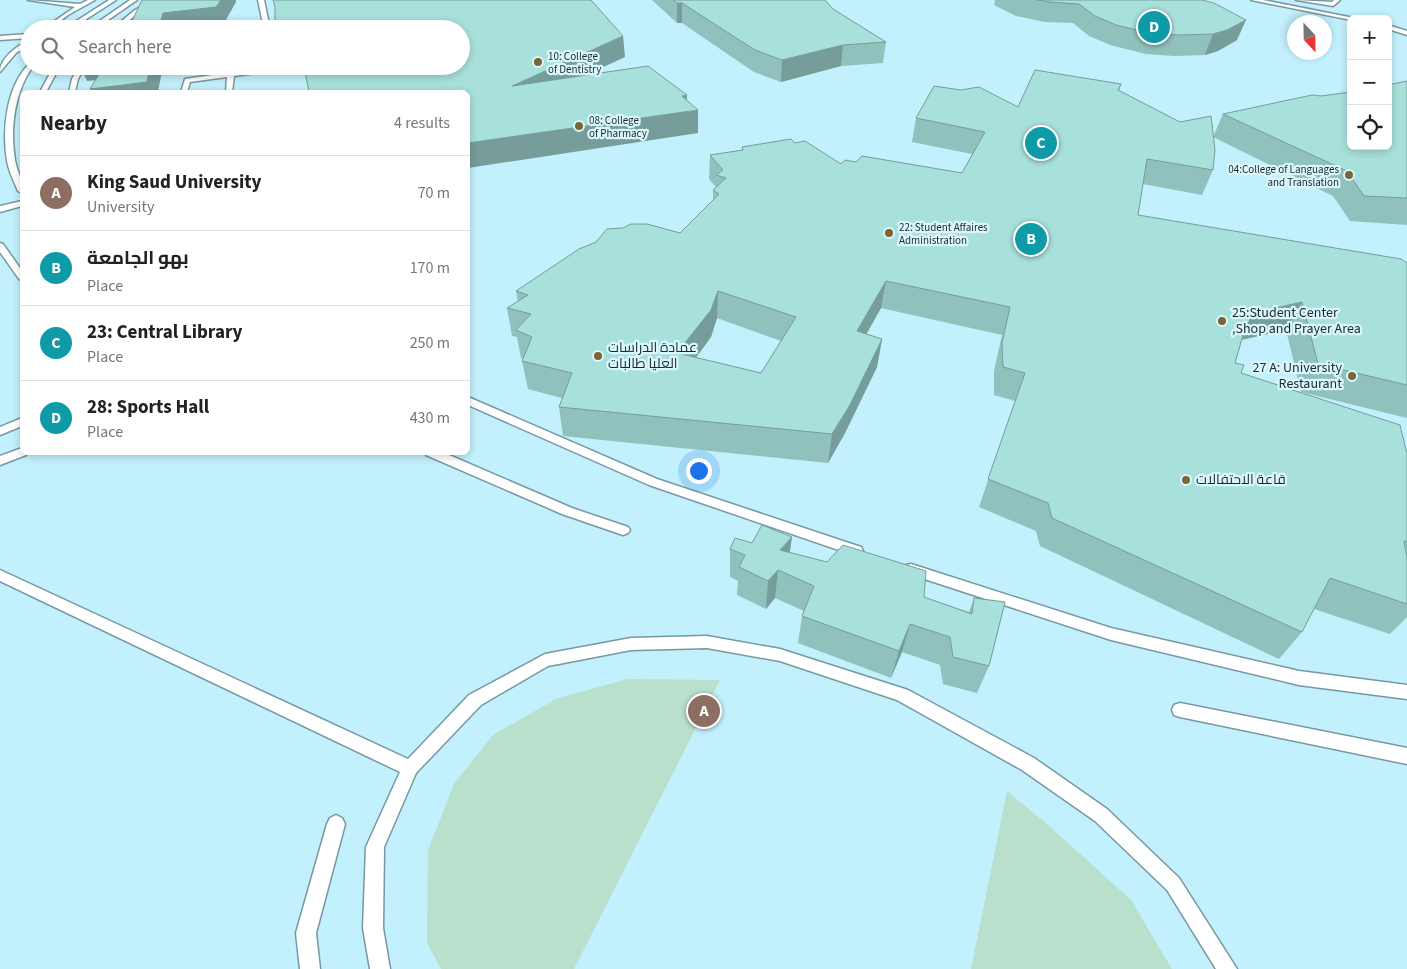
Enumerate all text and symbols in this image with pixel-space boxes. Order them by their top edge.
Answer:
pin: D [1138,8,1170,46]
north arrow [1287,15,1332,60]
map controls [1347,15,1392,150]
button: + [1347,15,1392,60]
search box [20,20,470,75]
icon: search [38,34,66,62]
text: Search here [78,34,172,61]
place label: 10: College of Dentistry [548,49,601,77]
marker: 10: College of Dentistry [532,56,544,68]
button: − [1347,60,1392,105]
button: locate [1347,105,1392,150]
text: Nearby [40,108,107,138]
text: 4 results [394,112,450,134]
place label: 08: College of Pharmacy [589,113,647,141]
marker: 08: College of Pharmacy [573,120,585,132]
pin: C [1025,124,1057,162]
place label: 04:College of Languages and Translation [1228,162,1339,190]
text: King Saud University [87,169,261,196]
marker: 04:College of Languages and Translation [1343,169,1355,181]
text: A [51,182,61,204]
text: 70 m [418,182,450,204]
text: University [87,196,154,218]
place label: 22: Student Affaires Administration [899,220,988,248]
pin: B [1015,220,1047,258]
marker: 22: Student Affaires Administration [883,227,895,239]
text: بهو الجامعة [87,245,189,272]
text: B [51,257,61,279]
text: 170 m [410,257,450,279]
text: Place [87,275,123,297]
place label: 25:Student Center ,Shop and Prayer Area [1232,303,1361,339]
marker: 25:Student Center ,Shop and Prayer Area [1216,315,1228,327]
text: 23: Central Library [87,319,243,346]
text: C [51,332,61,354]
text: 250 m [410,332,450,354]
place label: عمادة الدراسات العليا طالبات [608,338,697,374]
text: Place [87,346,123,368]
marker: عمادة الدراسات العليا طالبات [592,350,604,362]
place label: 27 A: University Restaurant [1252,358,1342,394]
marker: 27 A: University Restaurant [1346,370,1358,382]
text: 28: Sports Hall [87,394,209,421]
text: D [51,407,61,429]
text: 430 m [410,407,450,429]
text: Place [87,421,123,443]
your location [686,458,712,484]
place label: قاعة الاحتفالات [1196,470,1286,490]
marker: قاعة الاحتفالات [1180,474,1192,486]
pin: A [688,692,720,730]

